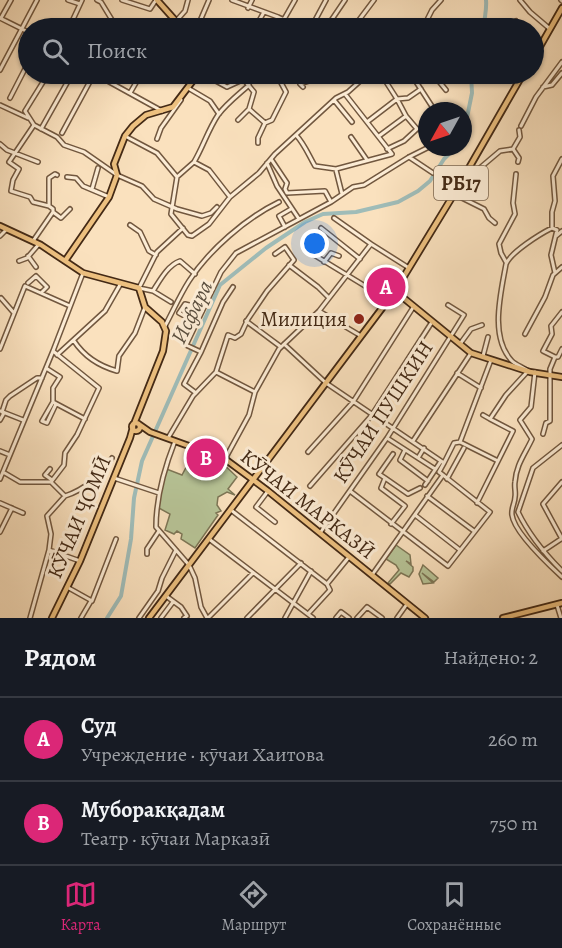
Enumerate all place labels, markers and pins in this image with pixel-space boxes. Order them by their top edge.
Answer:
pin: A [366,264,406,310]
place label: Милиция [260,305,347,333]
marker: Милиция [352,312,366,326]
pin: B [186,436,226,480]

